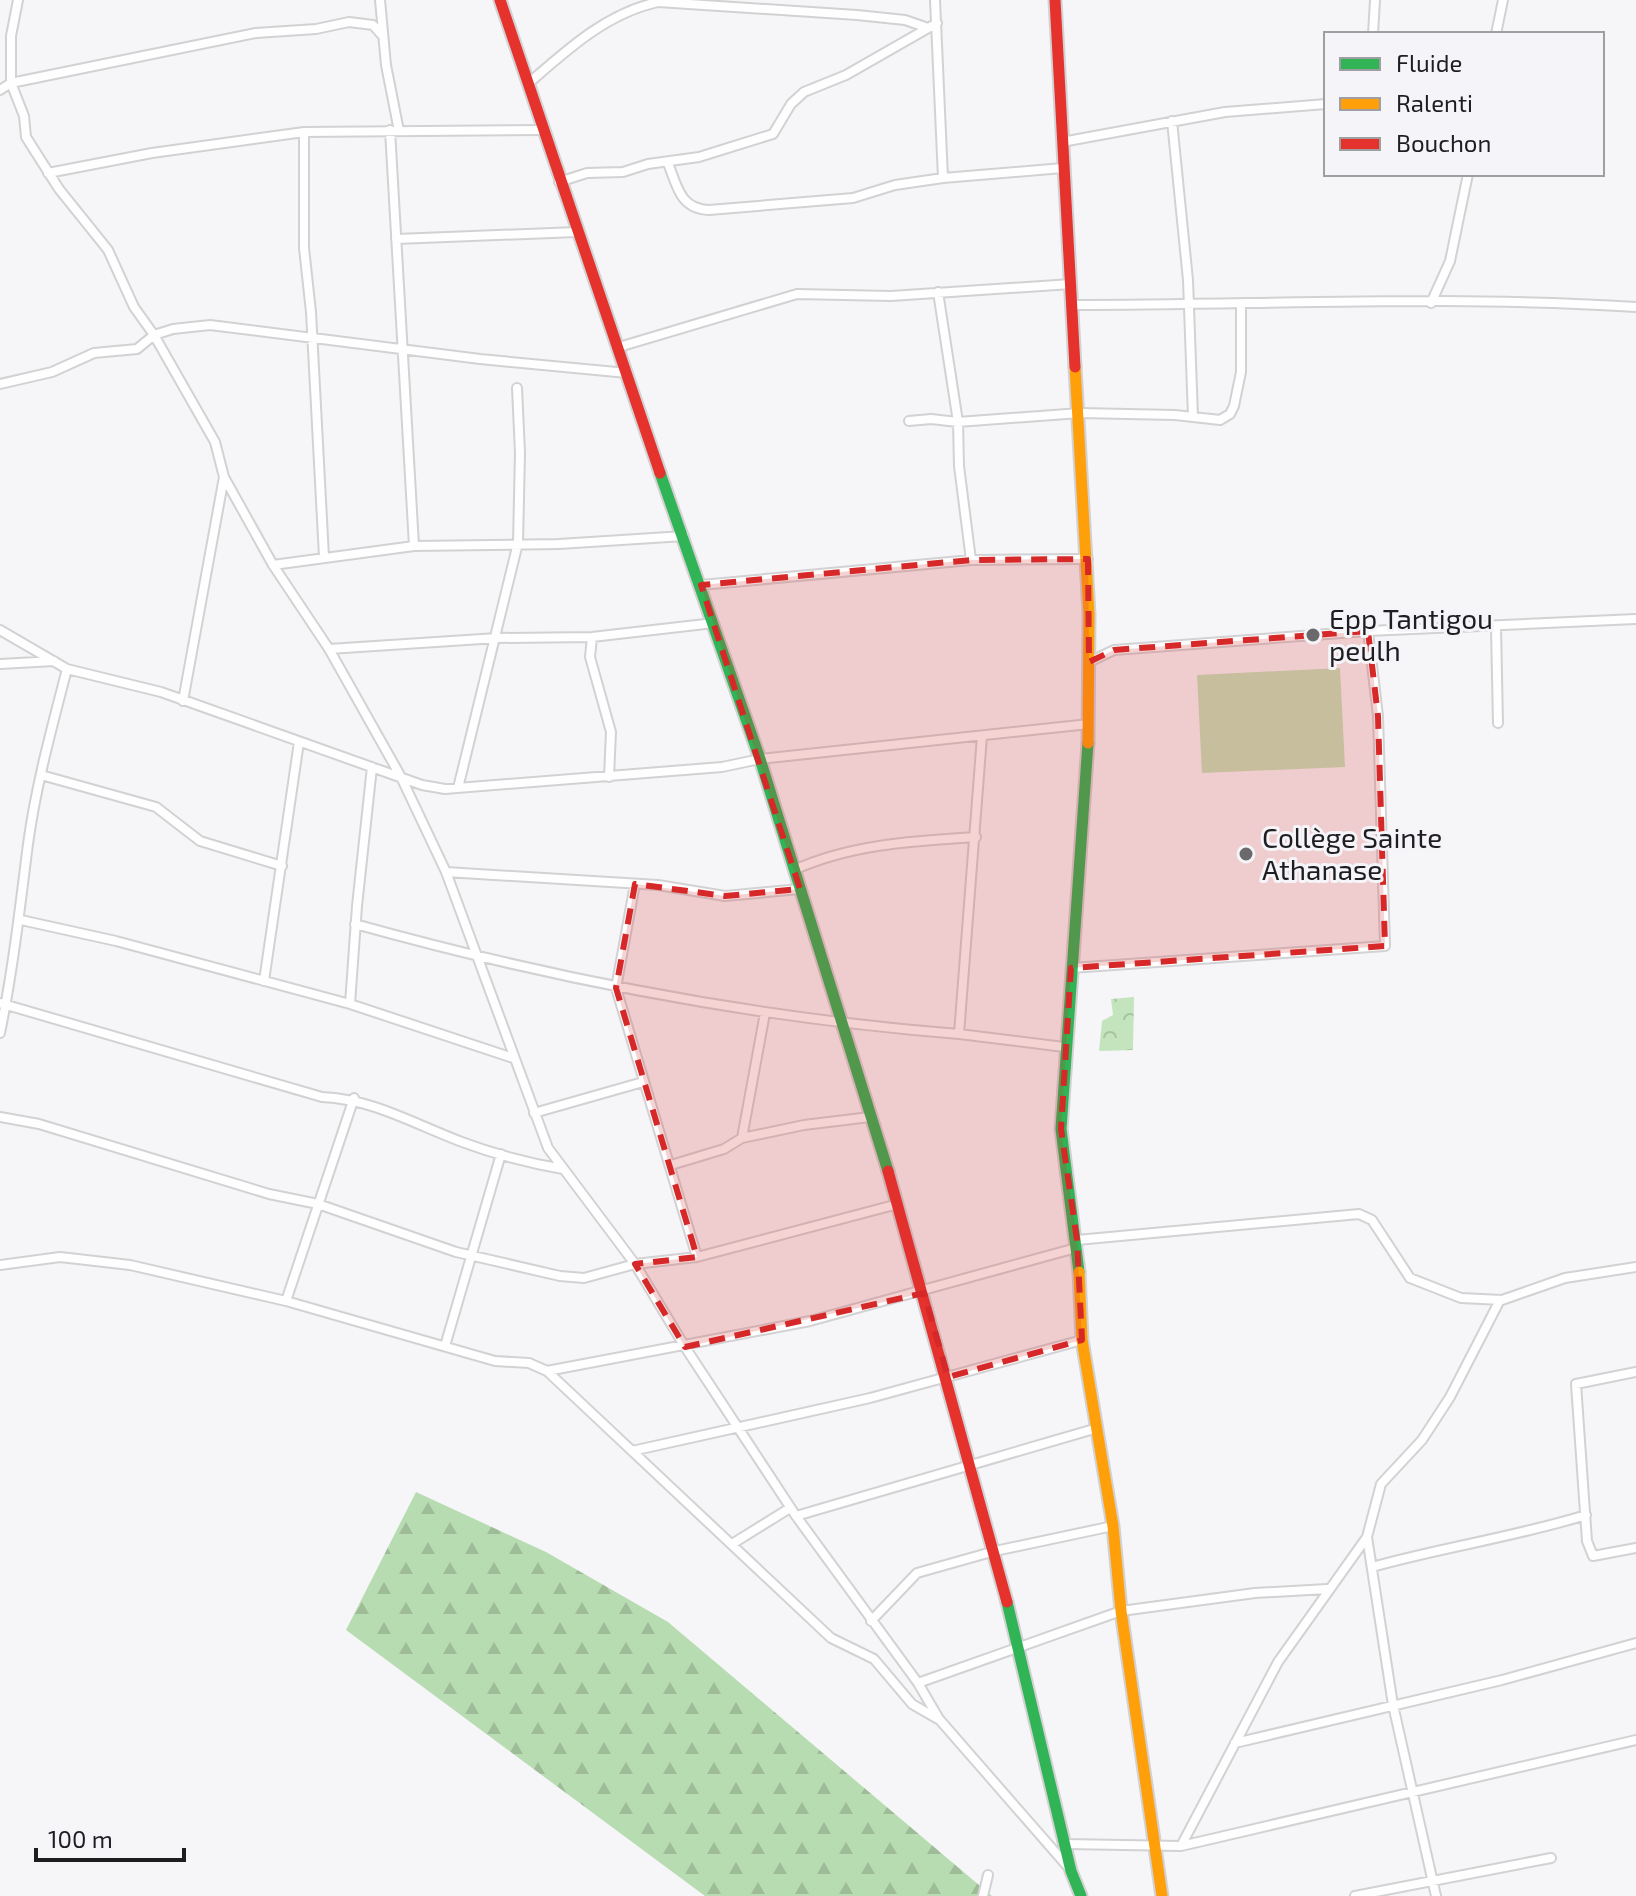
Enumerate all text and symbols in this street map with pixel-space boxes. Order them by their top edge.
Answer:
legend [1324,32,1604,176]
text: Fluide [1396,48,1462,77]
text: Ralenti [1396,88,1473,117]
text: Bouchon [1396,128,1491,157]
place label: Epp Tantigou peulh [1329,601,1493,667]
marker: Epp Tantigou peulh [1304,626,1322,644]
place label: Collège Sainte Athanase [1262,820,1442,886]
marker: Collège Sainte Athanase [1237,845,1255,863]
scale bar [36,1812,184,1862]
text: 100 m [48,1824,113,1853]

